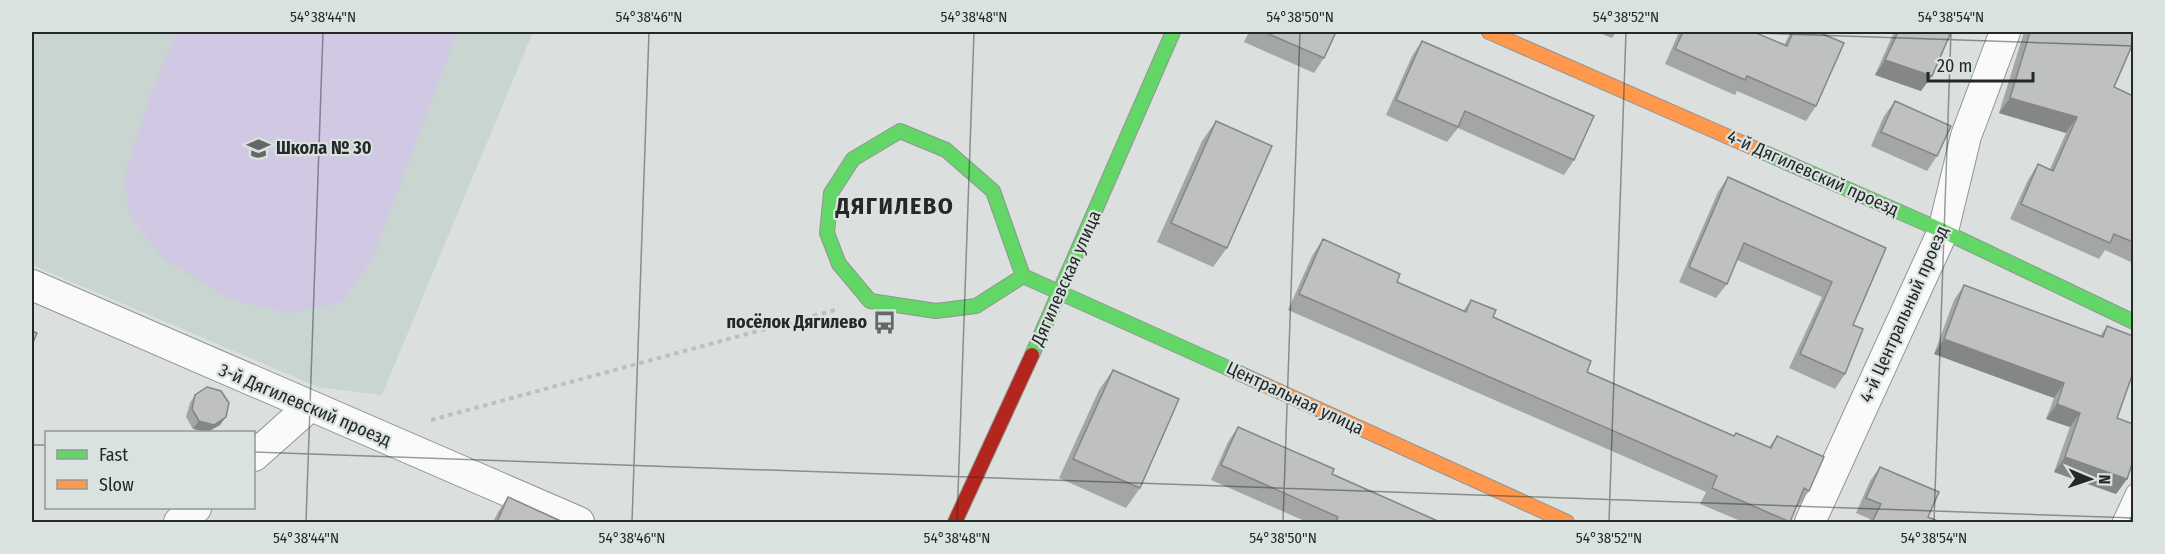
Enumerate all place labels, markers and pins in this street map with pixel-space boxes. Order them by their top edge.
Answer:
school or university icon: Школа № 30 [245,135,271,161]
place label: Школа № 30 [276,137,372,159]
bus stop icon: посёлок Дягилево [872,309,898,335]
place label: посёлок Дягилево [727,311,867,333]

